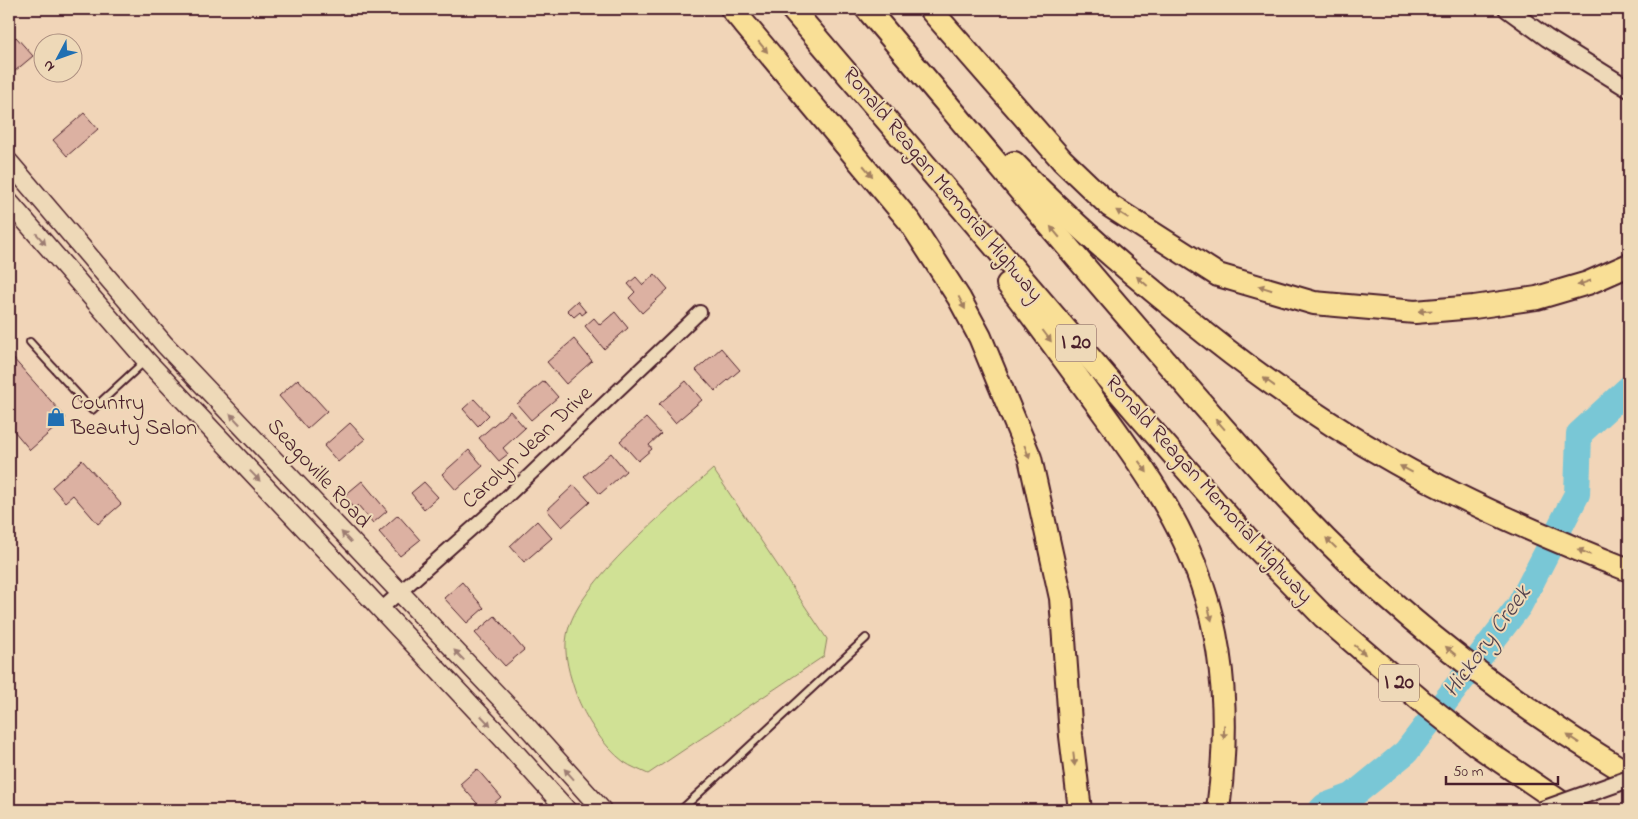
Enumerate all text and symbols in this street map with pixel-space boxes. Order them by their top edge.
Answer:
north arrow [32,32,82,82]
one-way arrow [757,40,769,52]
text: N [38,55,60,76]
street label: Ronald Reagan Memorial Highway [833,60,1050,310]
one-way arrow [863,164,874,177]
one-way arrow [1115,209,1128,219]
one-way arrow [1049,226,1061,238]
one-way arrow [35,232,46,245]
one-way arrow [1135,276,1148,287]
one-way arrow [1577,280,1592,288]
one-way arrow [1257,284,1272,292]
one-way arrow [958,295,966,310]
one-way arrow [1417,308,1433,316]
road number: I 20 [1056,324,1096,362]
one-way arrow [1041,329,1052,342]
street label: Ronald Reagan Memorial Highway [1096,368,1320,612]
one-way arrow [1262,377,1276,387]
street label: Carolyn Jean Drive [455,379,601,518]
place label: Country Beauty Salon [70,388,197,446]
shop icon: Country Beauty Salon [45,406,67,428]
street label: Seagoville Road [258,412,378,537]
one-way arrow [229,414,241,426]
one-way arrow [1215,418,1226,431]
one-way arrow [1024,444,1031,459]
one-way arrow [1138,460,1148,474]
one-way arrow [1399,465,1414,473]
one-way arrow [249,470,261,482]
one-way arrow [340,532,352,544]
one-way arrow [1325,537,1337,549]
one-way arrow [1577,547,1591,555]
water label: Hickory Creek [1435,577,1542,705]
one-way arrow [1206,606,1214,622]
one-way arrow [1354,644,1367,655]
one-way arrow [1445,645,1458,656]
one-way arrow [453,649,465,661]
road number: I 20 [1379,664,1419,701]
one-way arrow [480,715,492,727]
one-way arrow [1220,724,1228,740]
one-way arrow [1566,734,1580,743]
one-way arrow [1070,751,1078,767]
scale bar [1446,754,1558,786]
text: 50 m [1453,761,1484,783]
one-way arrow [564,767,575,780]

